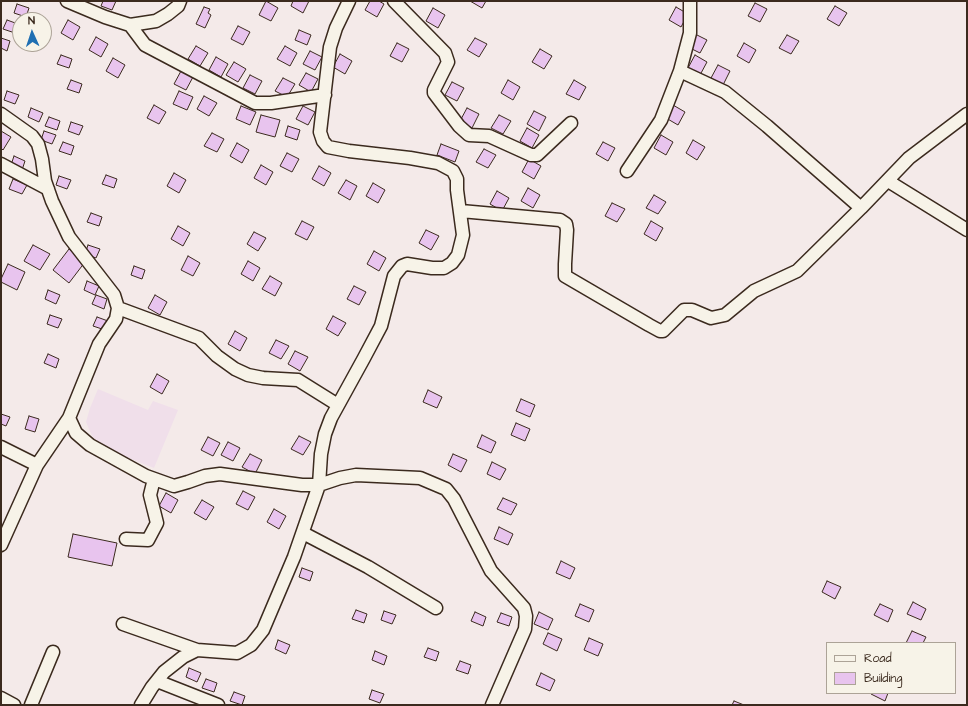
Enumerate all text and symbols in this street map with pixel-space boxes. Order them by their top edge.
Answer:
north arrow [12,12,52,52]
text: N [28,13,35,28]
legend [826,642,956,694]
text: Road [864,650,892,667]
text: Building [864,670,902,687]

